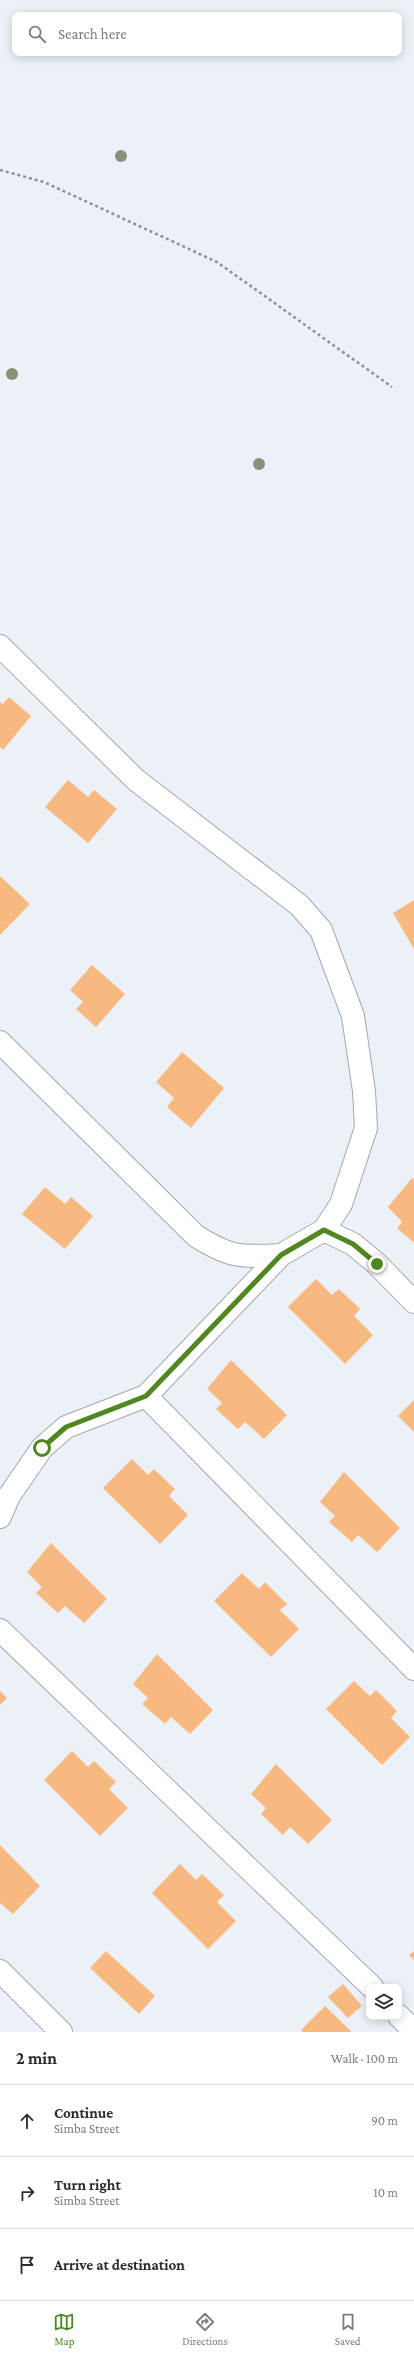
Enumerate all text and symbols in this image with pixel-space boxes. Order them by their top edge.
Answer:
search box [12,12,402,56]
icon: search [26,23,48,45]
text: Search here [58,26,127,42]
route end [368,1255,386,1273]
route start [33,1439,51,1457]
map controls [366,1984,402,2020]
button: layers [366,1984,402,2020]
text: 2 min [16,2049,57,2068]
text: Walk · 100 m [331,2051,398,2066]
text: Continue [54,2105,113,2121]
icon: ahead [16,2110,38,2132]
text: 90 m [371,2113,398,2128]
text: Simba Street [54,2121,120,2136]
text: Turn right [54,2177,121,2193]
icon: right [16,2182,38,2204]
text: 10 m [373,2185,398,2200]
text: Simba Street [54,2193,120,2208]
icon: arrive [16,2254,38,2276]
text: Arrive at destination [54,2257,185,2273]
tab: Map [53,2311,75,2347]
tab: Directions [182,2311,228,2347]
tab: Saved [335,2311,361,2347]

